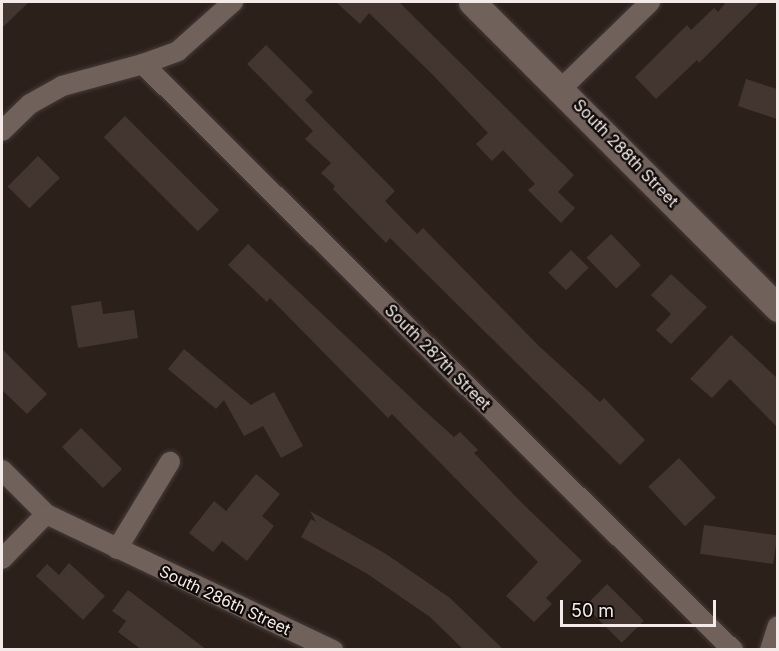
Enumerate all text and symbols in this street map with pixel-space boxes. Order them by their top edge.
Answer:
street label: South 288th Street [570,95,682,211]
street label: South 287th Street [381,300,495,414]
street label: South 286th Street [156,561,294,639]
scale bar [563,588,719,626]
text: 50 m [571,600,614,621]

